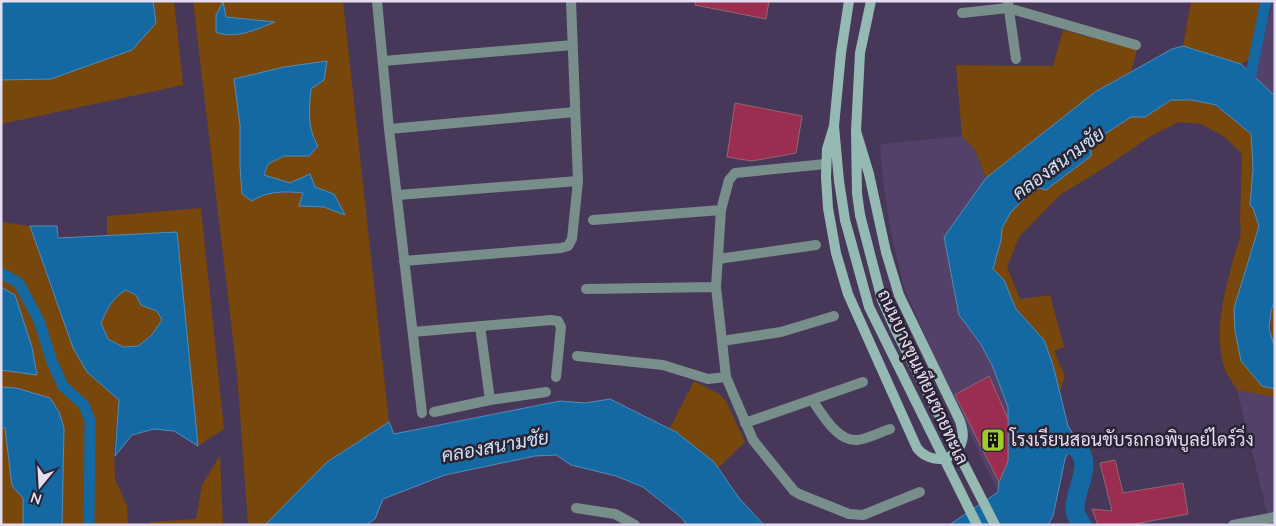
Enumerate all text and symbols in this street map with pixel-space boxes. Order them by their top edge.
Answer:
water label: คลองสนามชัย [1007,121,1109,204]
street label: ถนนบางขุนเทียนชายทะเล [872,285,975,468]
water label: คลองสนามชัย [439,425,551,466]
place label: โรงเรียนสอนขับรถกอพิบูลย์ไดร์วิ่ง [1009,425,1254,453]
building icon: โรงเรียนสอนขับรถกอพิบูลย์ไดร์วิ่ง [980,427,1006,453]
north arrow [15,461,65,511]
text: N [28,489,44,509]

